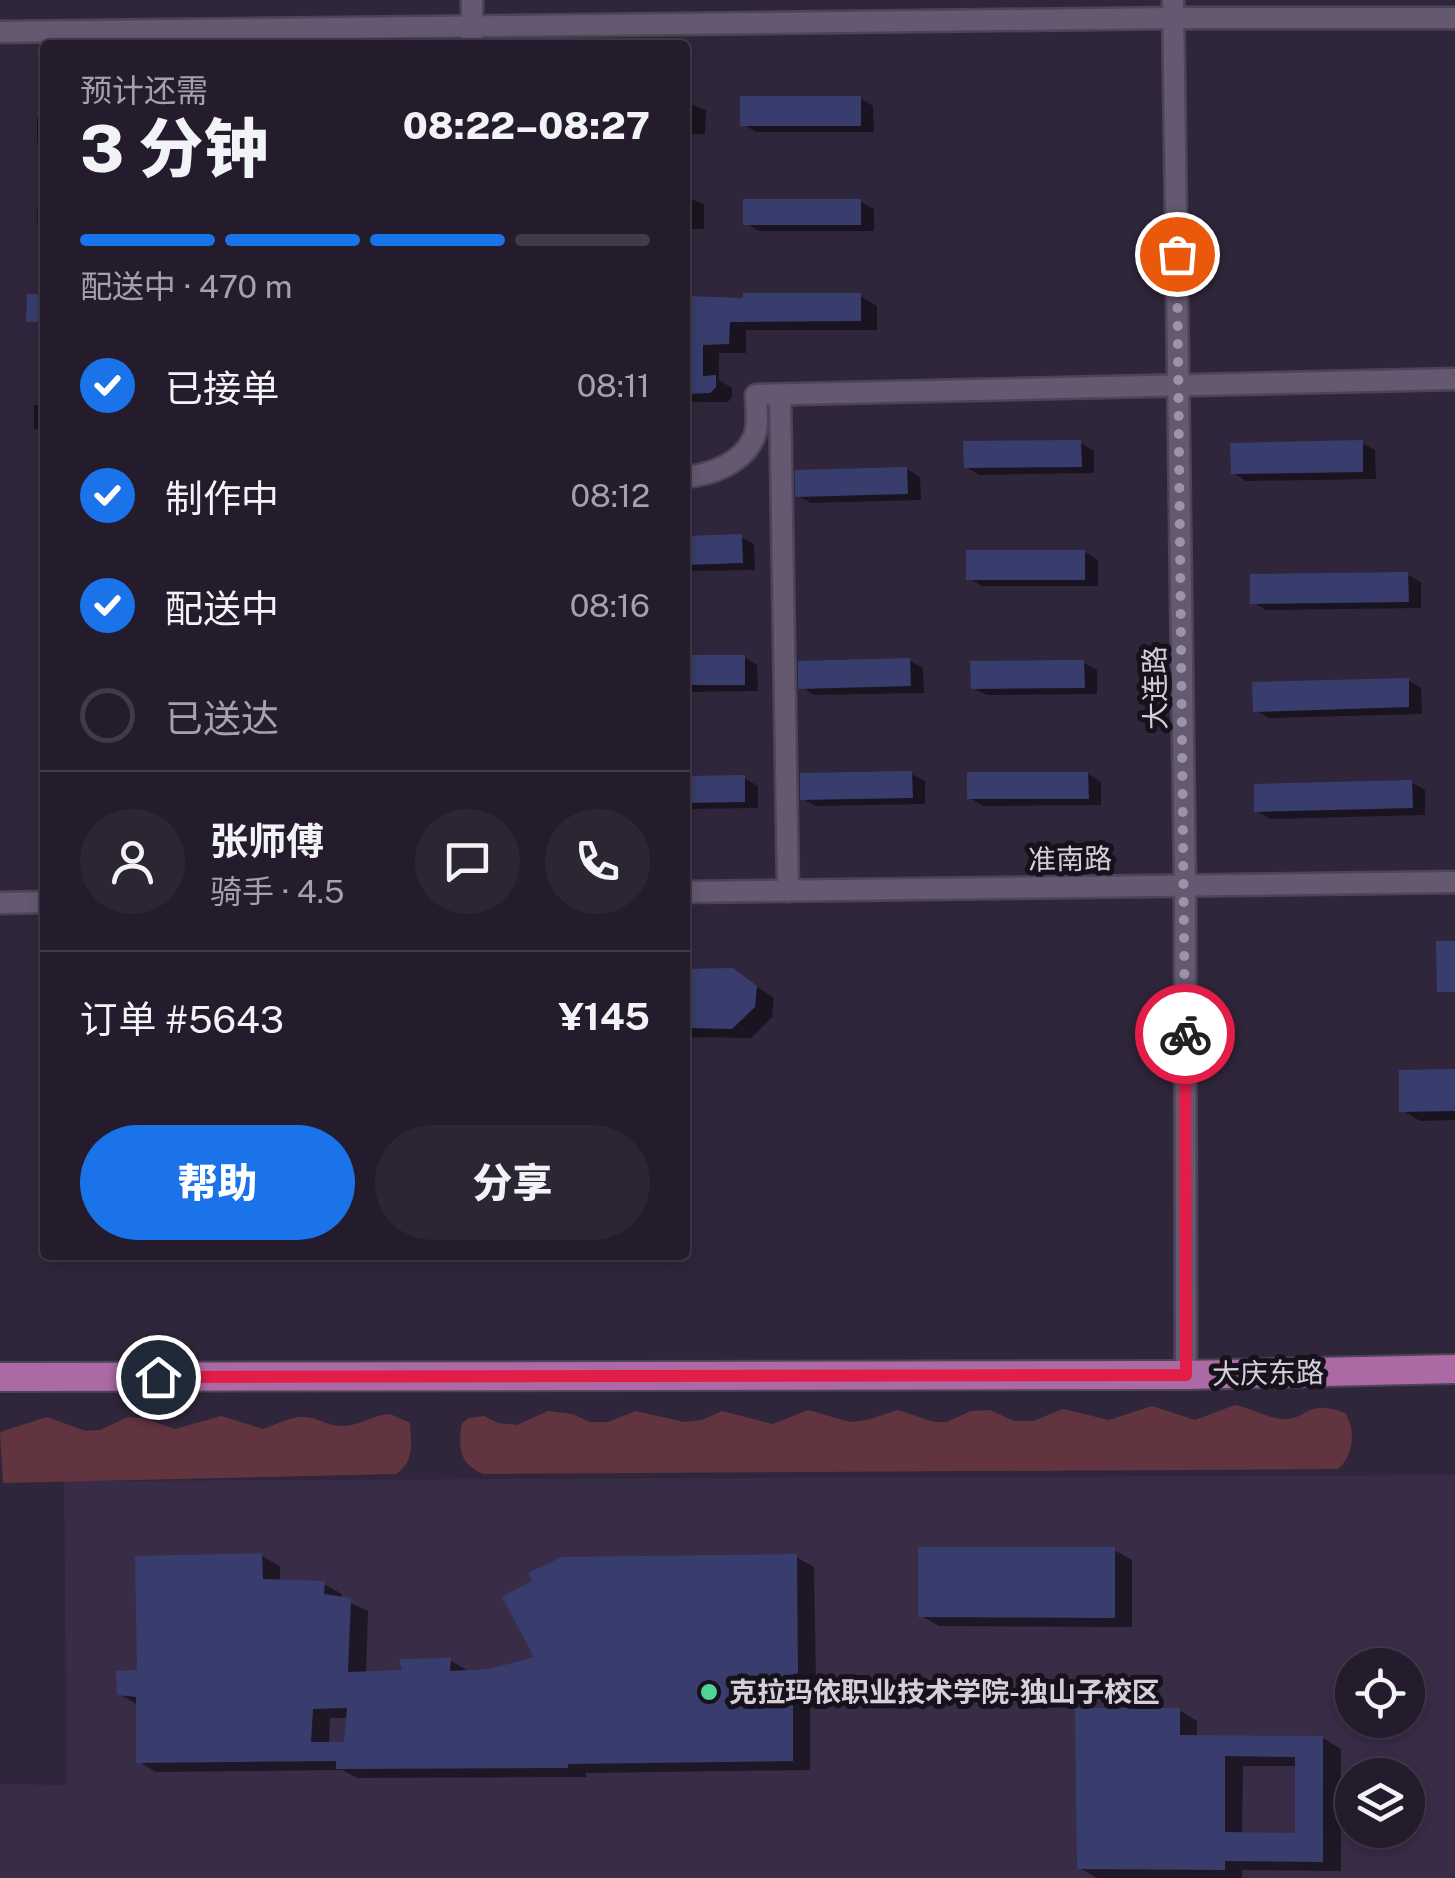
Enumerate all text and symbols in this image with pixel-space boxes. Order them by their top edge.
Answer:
text: 预计还需 [80,72,208,109]
text: 08:22–08:27 [403,103,650,148]
text: 3 分钟 [80,110,268,187]
pin [1135,212,1220,297]
icon: bag [1150,227,1205,282]
text: 配送中 · 470 m [80,268,292,305]
icon: check [80,358,135,413]
text: 已接单 [165,366,279,411]
text: 08:11 [577,367,650,404]
icon: check [80,468,135,523]
text: 制作中 [165,476,279,521]
text: 08:12 [571,477,650,514]
icon: check [80,578,135,633]
text: 配送中 [165,586,279,631]
text: 08:16 [570,587,650,624]
street label: 大连路 [1137,646,1172,730]
text: 已送达 [165,696,279,741]
button: person [80,809,185,914]
button: chat [415,809,520,914]
button: phone [545,809,650,914]
text: 张师傅 [210,819,324,864]
street label: 准南路 [1028,841,1112,876]
text: 骑手 · 4.5 [210,873,345,910]
courier [1135,984,1235,1084]
text: ¥145 [559,994,650,1039]
text: 订单 #5643 [80,997,284,1042]
icon: bike [1158,1007,1213,1062]
button: 帮助 [80,1125,355,1240]
button: 分享 [375,1125,650,1240]
pin [116,1335,201,1420]
icon: home [131,1350,186,1405]
street label: 大庆东路 [1212,1355,1324,1390]
map controls [1335,1648,1425,1848]
button: locate [1335,1648,1425,1738]
place label: 克拉玛依职业技术学院-独山子校区 [729,1675,1160,1708]
marker: 克拉玛依职业技术学院-独山子校区 [698,1681,720,1703]
button: layers [1335,1758,1425,1848]

